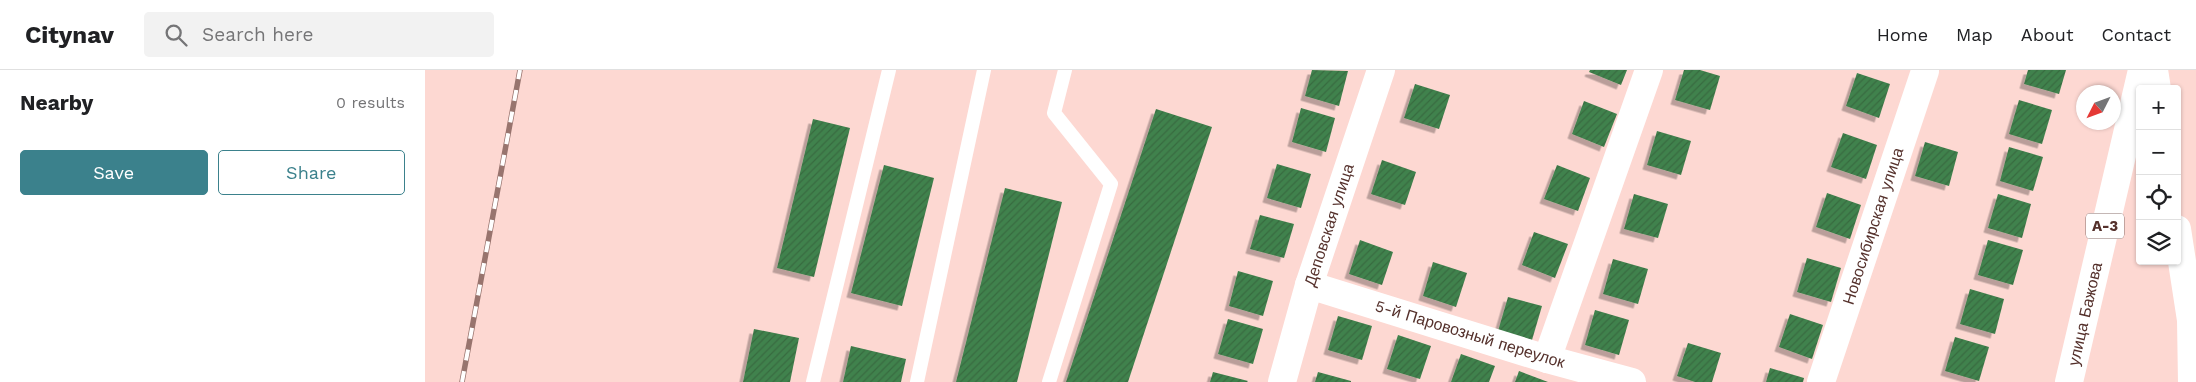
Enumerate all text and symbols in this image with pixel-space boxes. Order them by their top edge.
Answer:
search box [144,12,494,57]
text: Citynav [25,21,114,49]
icon: search [162,21,190,49]
text: Search here [202,23,313,46]
text: Home [1877,24,1928,45]
text: Map [1956,24,1993,45]
text: About [2021,24,2073,45]
text: Contact [2101,24,2171,45]
north arrow [2076,85,2121,130]
map controls [2136,85,2181,265]
button: + [2136,85,2181,130]
text: Nearby [20,90,93,115]
text: 0 results [336,93,405,112]
button: − [2136,130,2181,175]
street label: Новосибирская улица [1839,145,1907,307]
button: Save [20,150,208,195]
button: Share [218,150,405,195]
street label: Деповская улица [1300,161,1358,289]
button: locate [2136,175,2181,220]
road number: A-3 [2086,214,2124,238]
button: layers [2136,220,2181,265]
street label: улица Бажова [2064,260,2106,368]
street label: 5-й Паровозный переулок [1373,296,1568,372]

